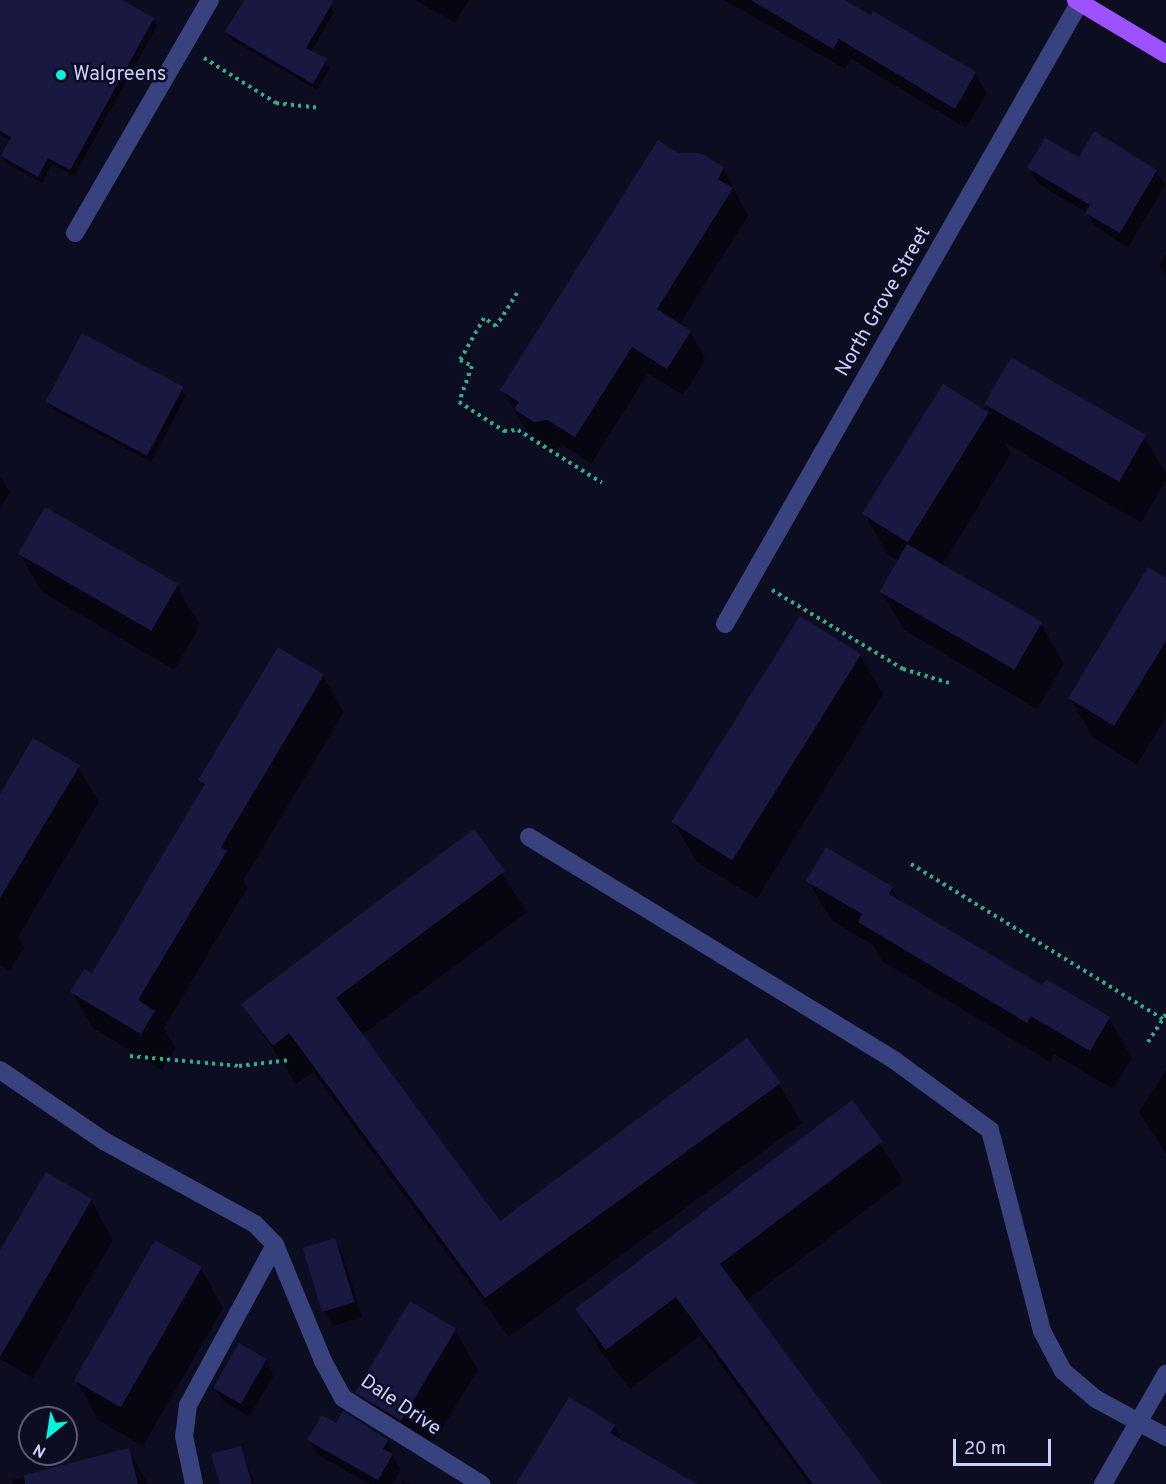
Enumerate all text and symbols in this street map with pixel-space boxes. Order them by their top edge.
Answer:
place label: Walgreens [73,63,166,87]
marker: Walgreens [54,68,68,82]
street label: North Grove Street [831,223,937,381]
street label: Dale Drive [355,1370,445,1442]
north arrow [18,1406,78,1466]
scale bar [956,1427,1054,1465]
text: N [30,1438,50,1461]
text: 20 m [964,1438,1006,1461]

